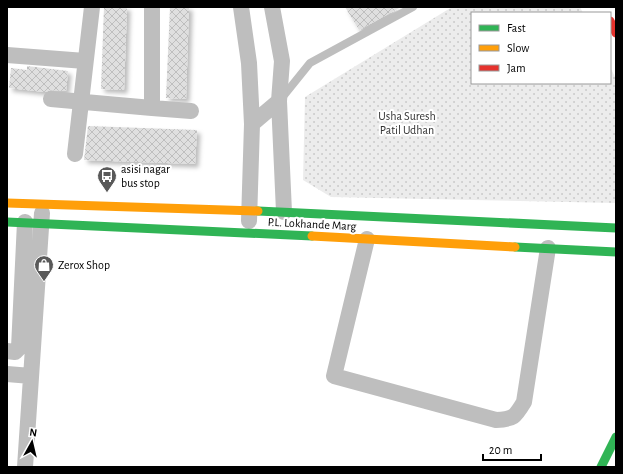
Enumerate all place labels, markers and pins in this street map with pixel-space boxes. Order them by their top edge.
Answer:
place label: asisi nagar bus stop [121,163,170,189]
bus stop icon: asisi nagar bus stop [96,165,118,193]
shop icon: Zerox Shop [33,254,55,282]
place label: Zerox Shop [58,259,110,271]

